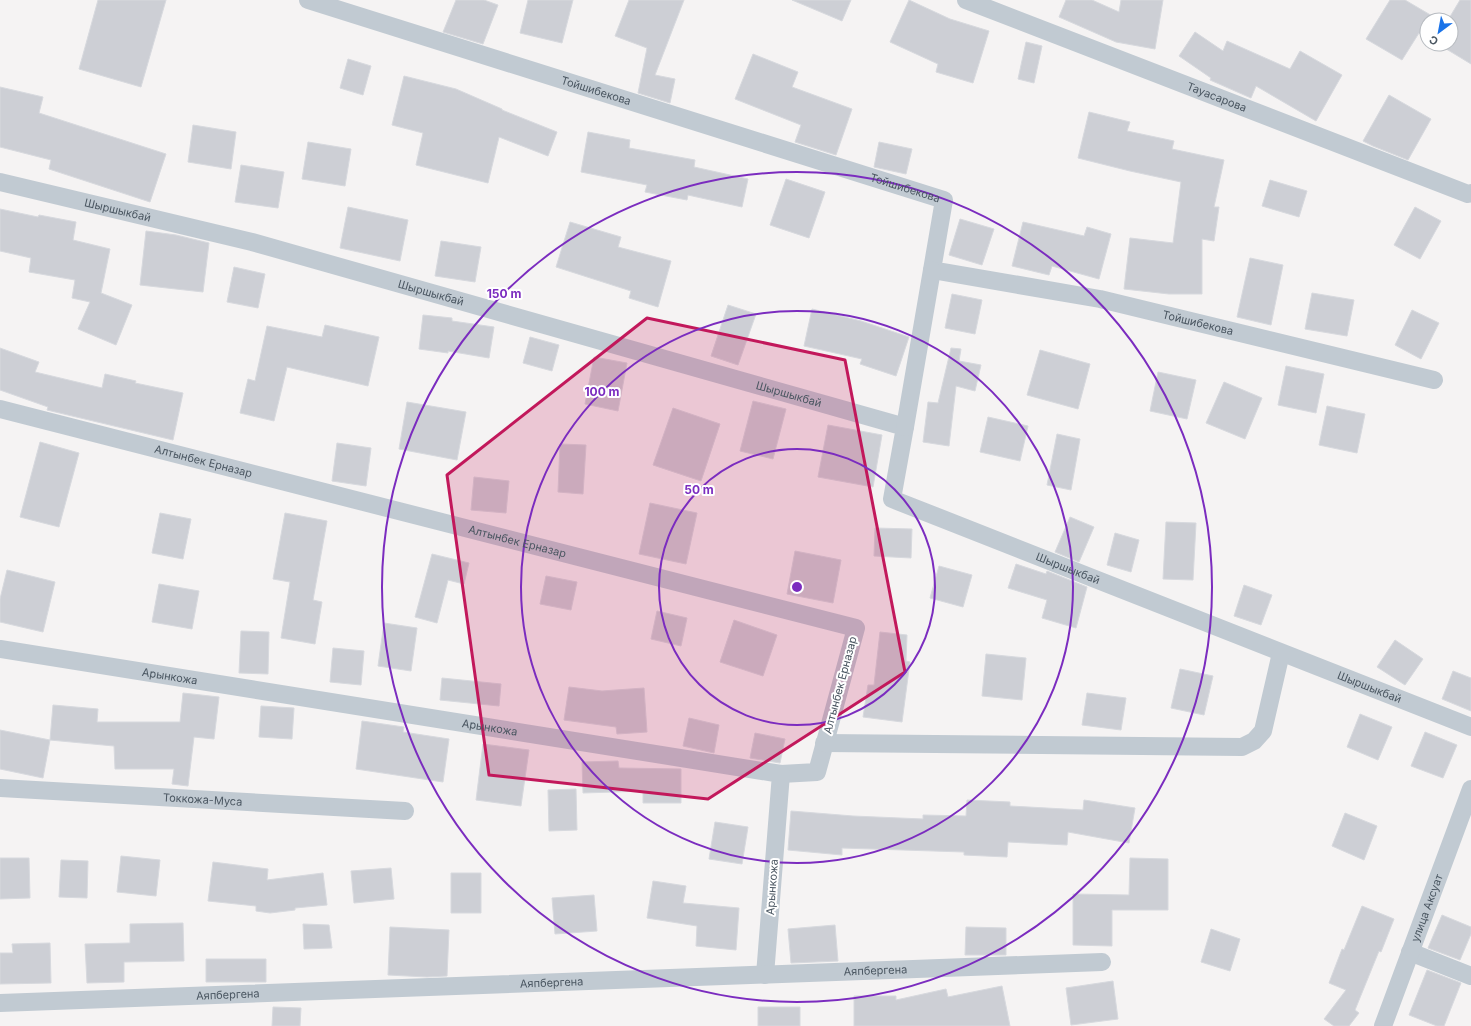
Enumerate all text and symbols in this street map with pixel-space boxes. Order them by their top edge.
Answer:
north arrow [1419,12,1459,52]
text: С [1427,32,1441,49]
street label: Тойшибекова [559,73,633,108]
street label: Тауасарова [1185,79,1249,115]
street label: Тойшибекова [868,170,942,205]
street label: Шыршыкбай [83,195,152,225]
street label: Шыршыкбай [396,277,465,309]
text: 150 m [487,286,521,301]
street label: Тойшибекова [1161,307,1235,338]
street label: Шыршыкбай [754,378,823,410]
text: 100 m [584,384,620,399]
street label: Алтынбек Ерназар [153,442,254,480]
text: 50 m [684,482,714,497]
street label: Алтынбек Ерназар [467,522,568,561]
street label: Шыршыкбай [1034,549,1102,587]
centre of rings [790,580,804,594]
street label: Алтынбек Ерназар [820,635,860,735]
street label: Арынкожа [141,665,199,688]
street label: Шыршыкбай [1335,668,1403,706]
street label: Арынкожа [461,716,519,739]
street label: Токкожа-Муса [163,790,243,809]
street label: Арынкожа [763,859,781,915]
street label: улица Аксуат [1408,871,1446,944]
street label: Аяпбергена [843,962,907,979]
street label: Аяпбергена [520,974,584,991]
street label: Аяпбергена [196,986,260,1003]

